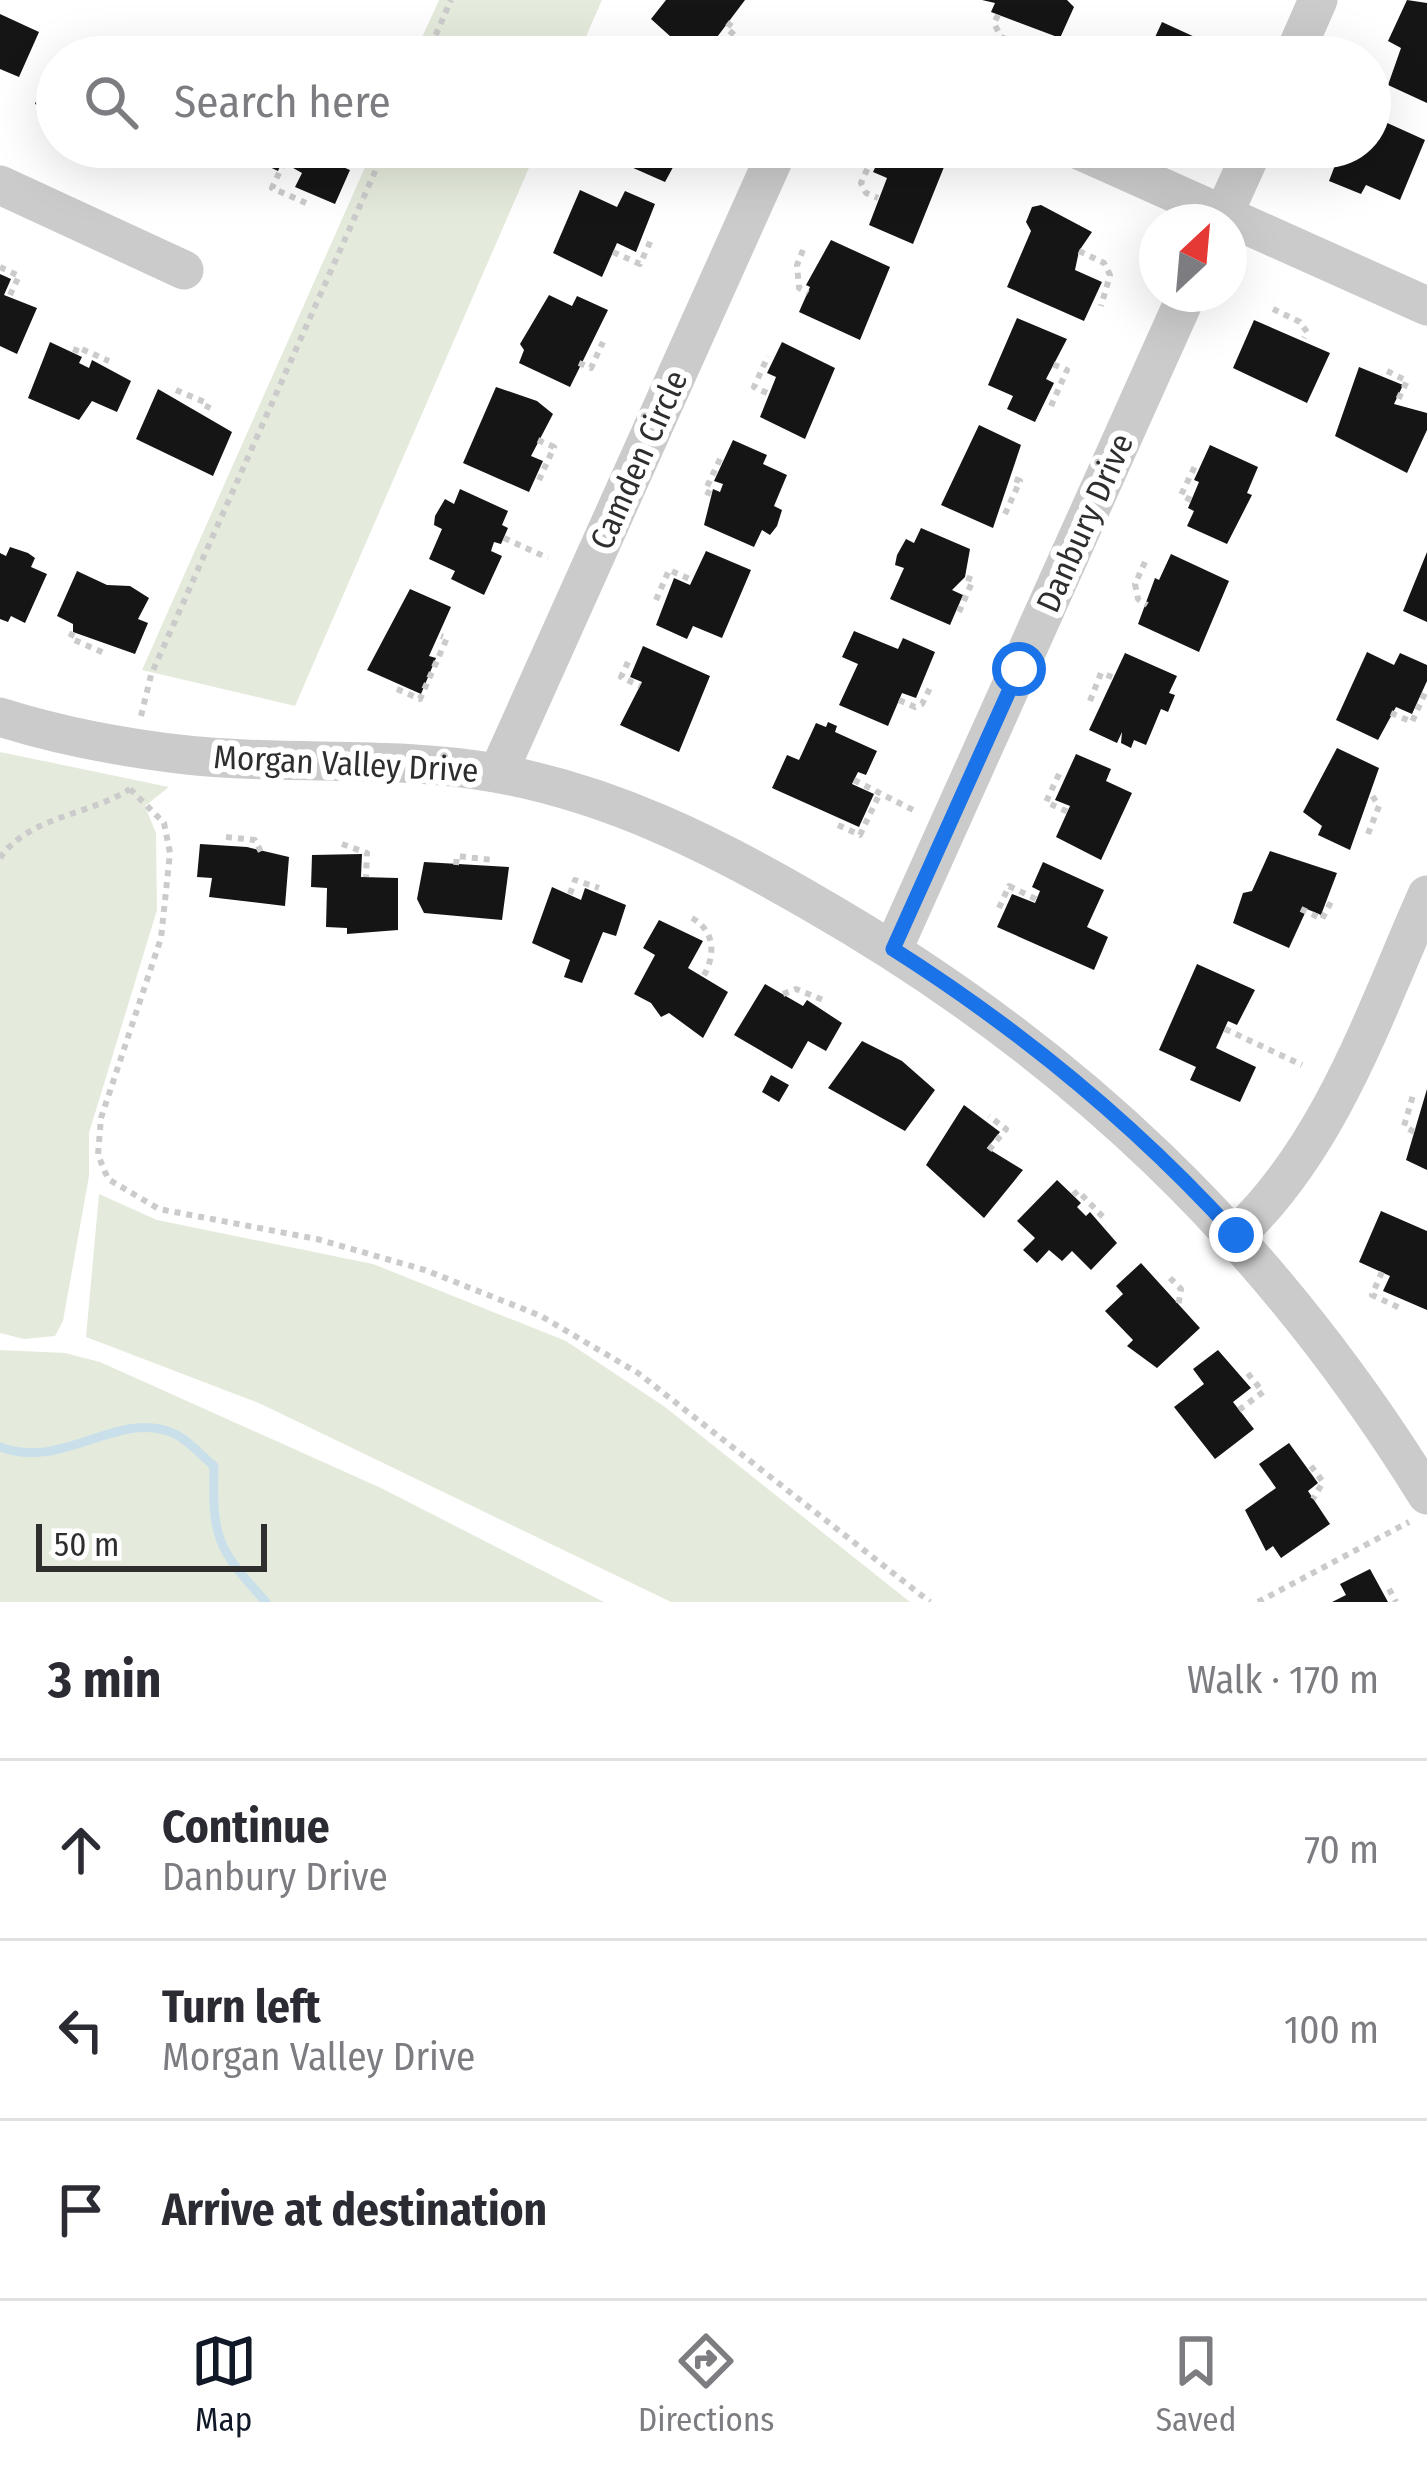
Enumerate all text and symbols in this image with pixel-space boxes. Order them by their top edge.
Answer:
search box [36,36,1391,168]
icon: search [78,69,144,135]
text: Search here [174,75,391,129]
north arrow [1139,204,1247,312]
street label: Camden Circle [582,364,696,556]
street label: Danbury Drive [1028,428,1142,618]
route start [992,642,1046,696]
street label: Morgan Valley Drive [213,737,479,791]
route end [1209,1208,1263,1262]
scale bar [36,1518,267,1571]
text: 50 m [54,1525,119,1565]
text: 3 min [48,1649,162,1711]
text: Walk · 170 m [1187,1657,1379,1703]
text: Continue [162,1800,330,1854]
icon: ahead [48,1817,114,1883]
text: 70 m [1304,1827,1379,1873]
text: Danbury Drive [162,1854,388,1900]
text: Turn left [162,1980,321,2034]
icon: left [48,1997,114,2063]
text: 100 m [1284,2007,1379,2053]
text: Morgan Valley Drive [162,2034,475,2080]
icon: arrive [48,2177,114,2243]
text: Arrive at destination [162,2183,547,2237]
tab: Map [191,2328,257,2440]
tab: Directions [638,2328,774,2440]
tab: Saved [1156,2328,1236,2440]

